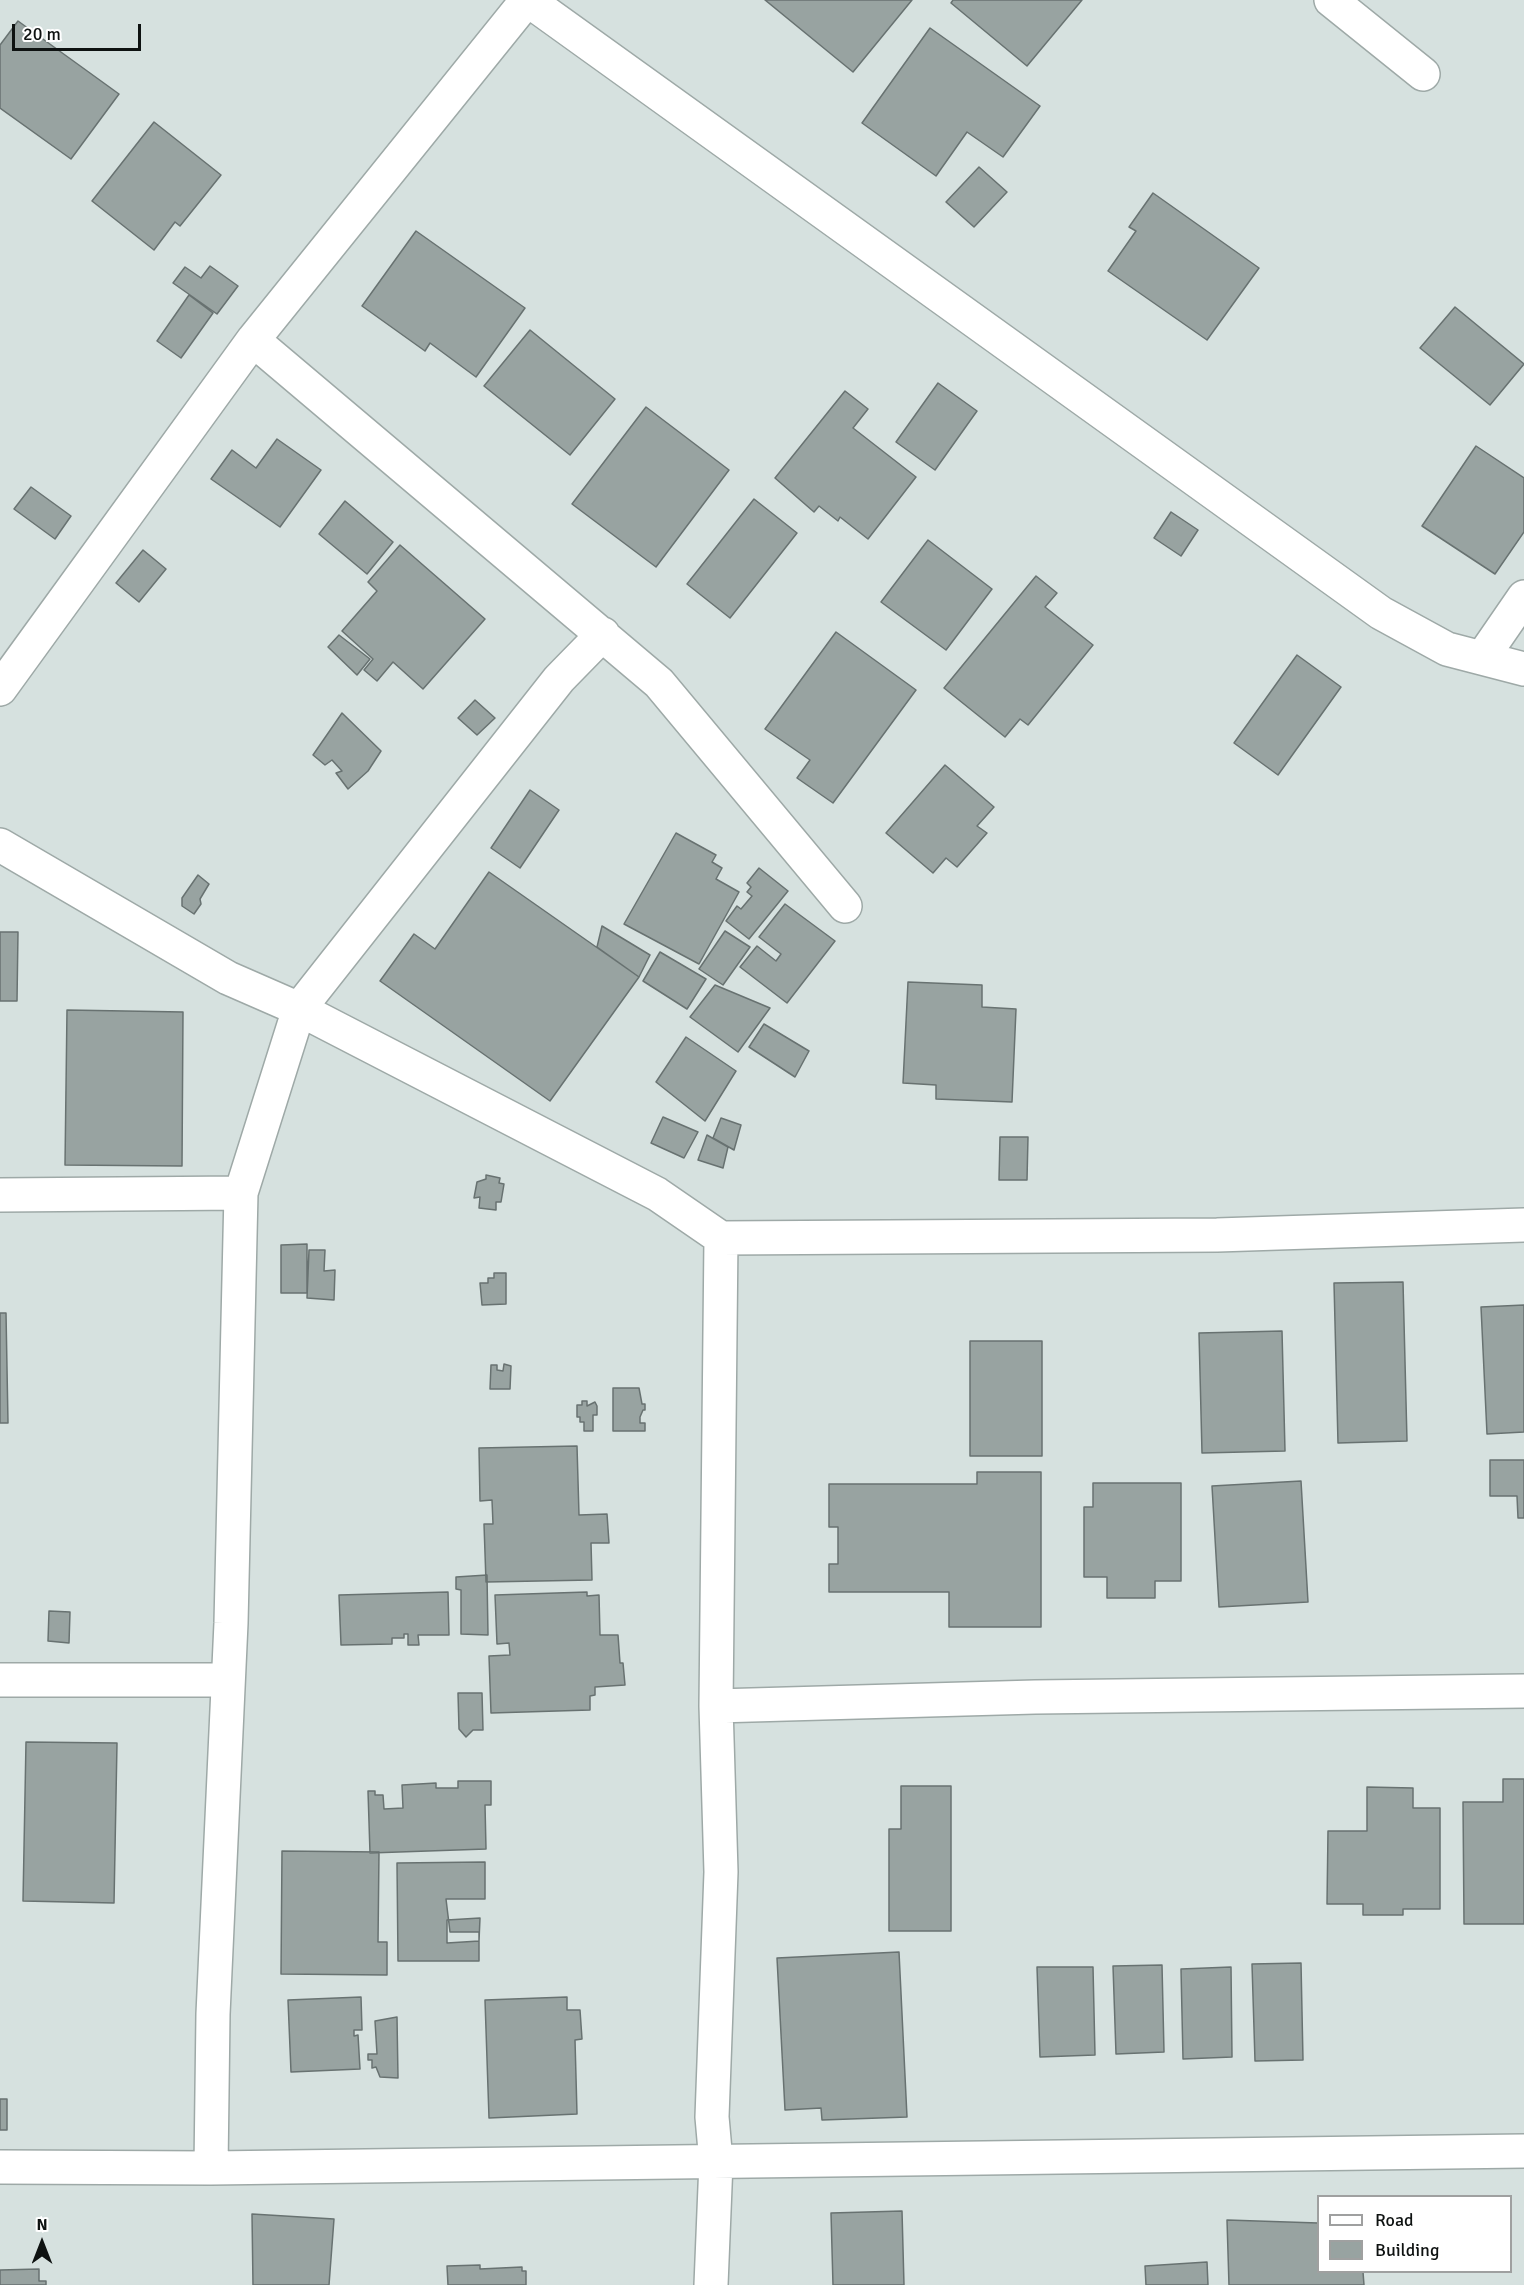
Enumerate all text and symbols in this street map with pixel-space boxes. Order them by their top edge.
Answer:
scale bar [15,12,144,50]
text: 20 m [23,23,61,45]
legend [1317,2195,1512,2273]
text: Road [1375,2209,1414,2231]
north arrow [12,2213,72,2273]
text: N [36,2215,48,2235]
text: Building [1375,2239,1439,2261]

